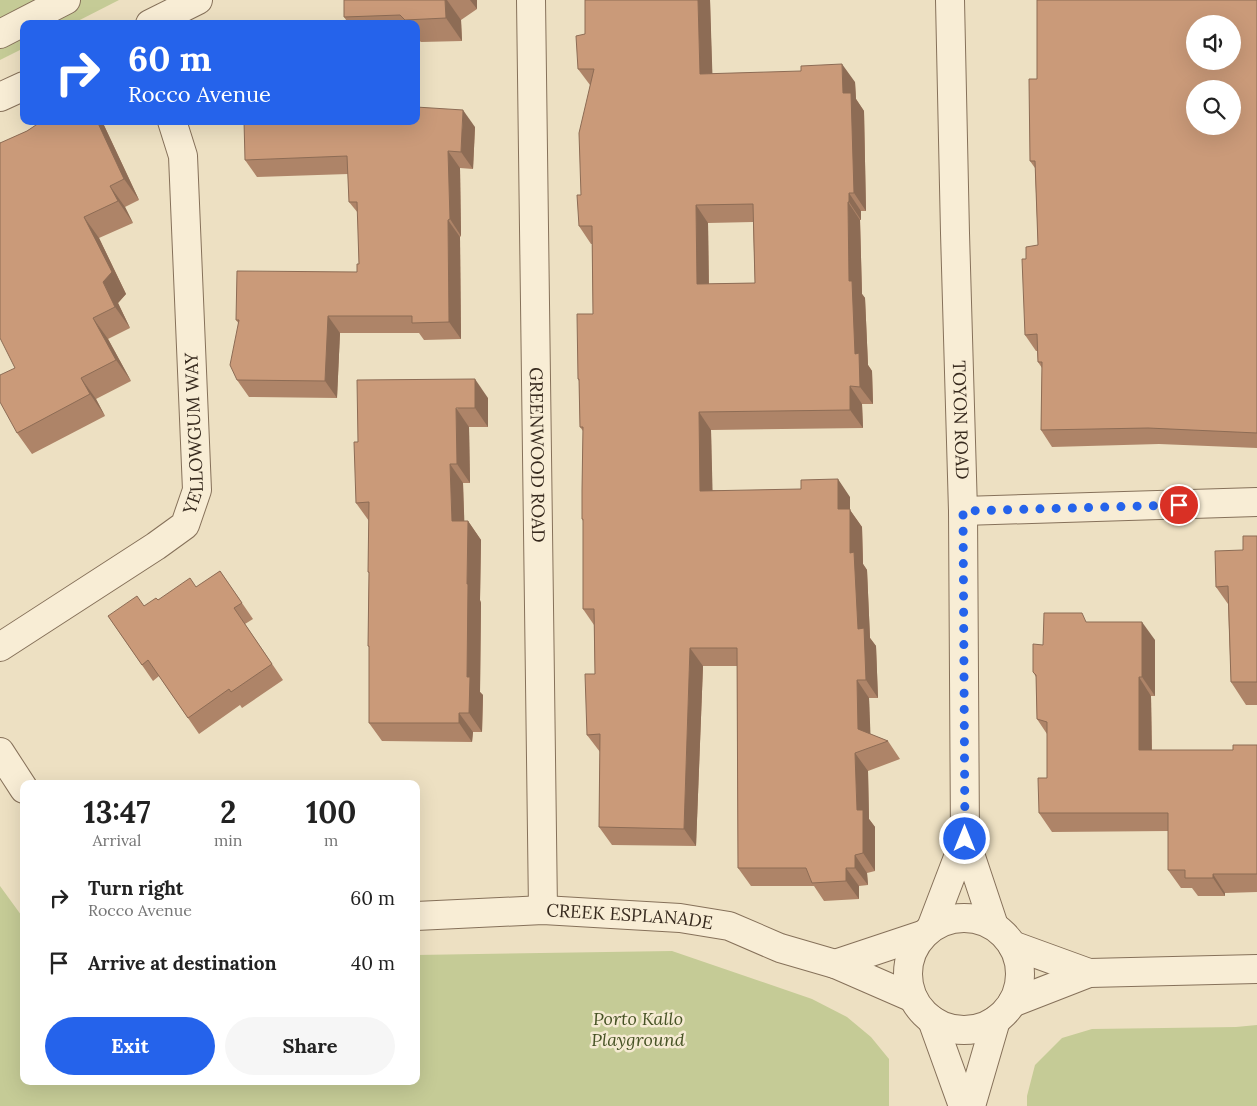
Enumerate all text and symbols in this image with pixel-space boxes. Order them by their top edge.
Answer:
map controls [1186,15,1241,135]
button: sound [1186,15,1241,70]
text: 60 m [128,36,212,81]
icon: right [45,40,110,105]
text: Rocco Avenue [128,80,271,108]
button: search [1186,80,1241,135]
street label: YELLOWGUM WAY [177,351,208,518]
street label: TOYON ROAD [948,360,974,480]
street label: GREENWOOD ROAD [525,367,550,543]
pin [1158,484,1200,526]
icon: arrive [1165,491,1193,519]
text: 13:47 [84,793,151,831]
text: 2 [220,793,236,831]
text: 100 [306,793,356,831]
position arrow [938,812,990,864]
text: Arrival [93,830,141,850]
text: min [214,830,243,850]
text: m [324,830,338,850]
text: Turn right [88,876,184,900]
icon: right [45,884,73,912]
text: 60 m [350,886,395,910]
street label: CREEK ESPLANADE [546,898,715,934]
text: Rocco Avenue [88,900,192,920]
icon: arrive [45,949,73,977]
text: Arrive at destination [88,951,277,975]
text: 40 m [351,951,395,975]
park label: Porto Kallo Playground [591,1007,685,1051]
button: Exit [45,1017,215,1075]
button: Share [225,1017,395,1075]

